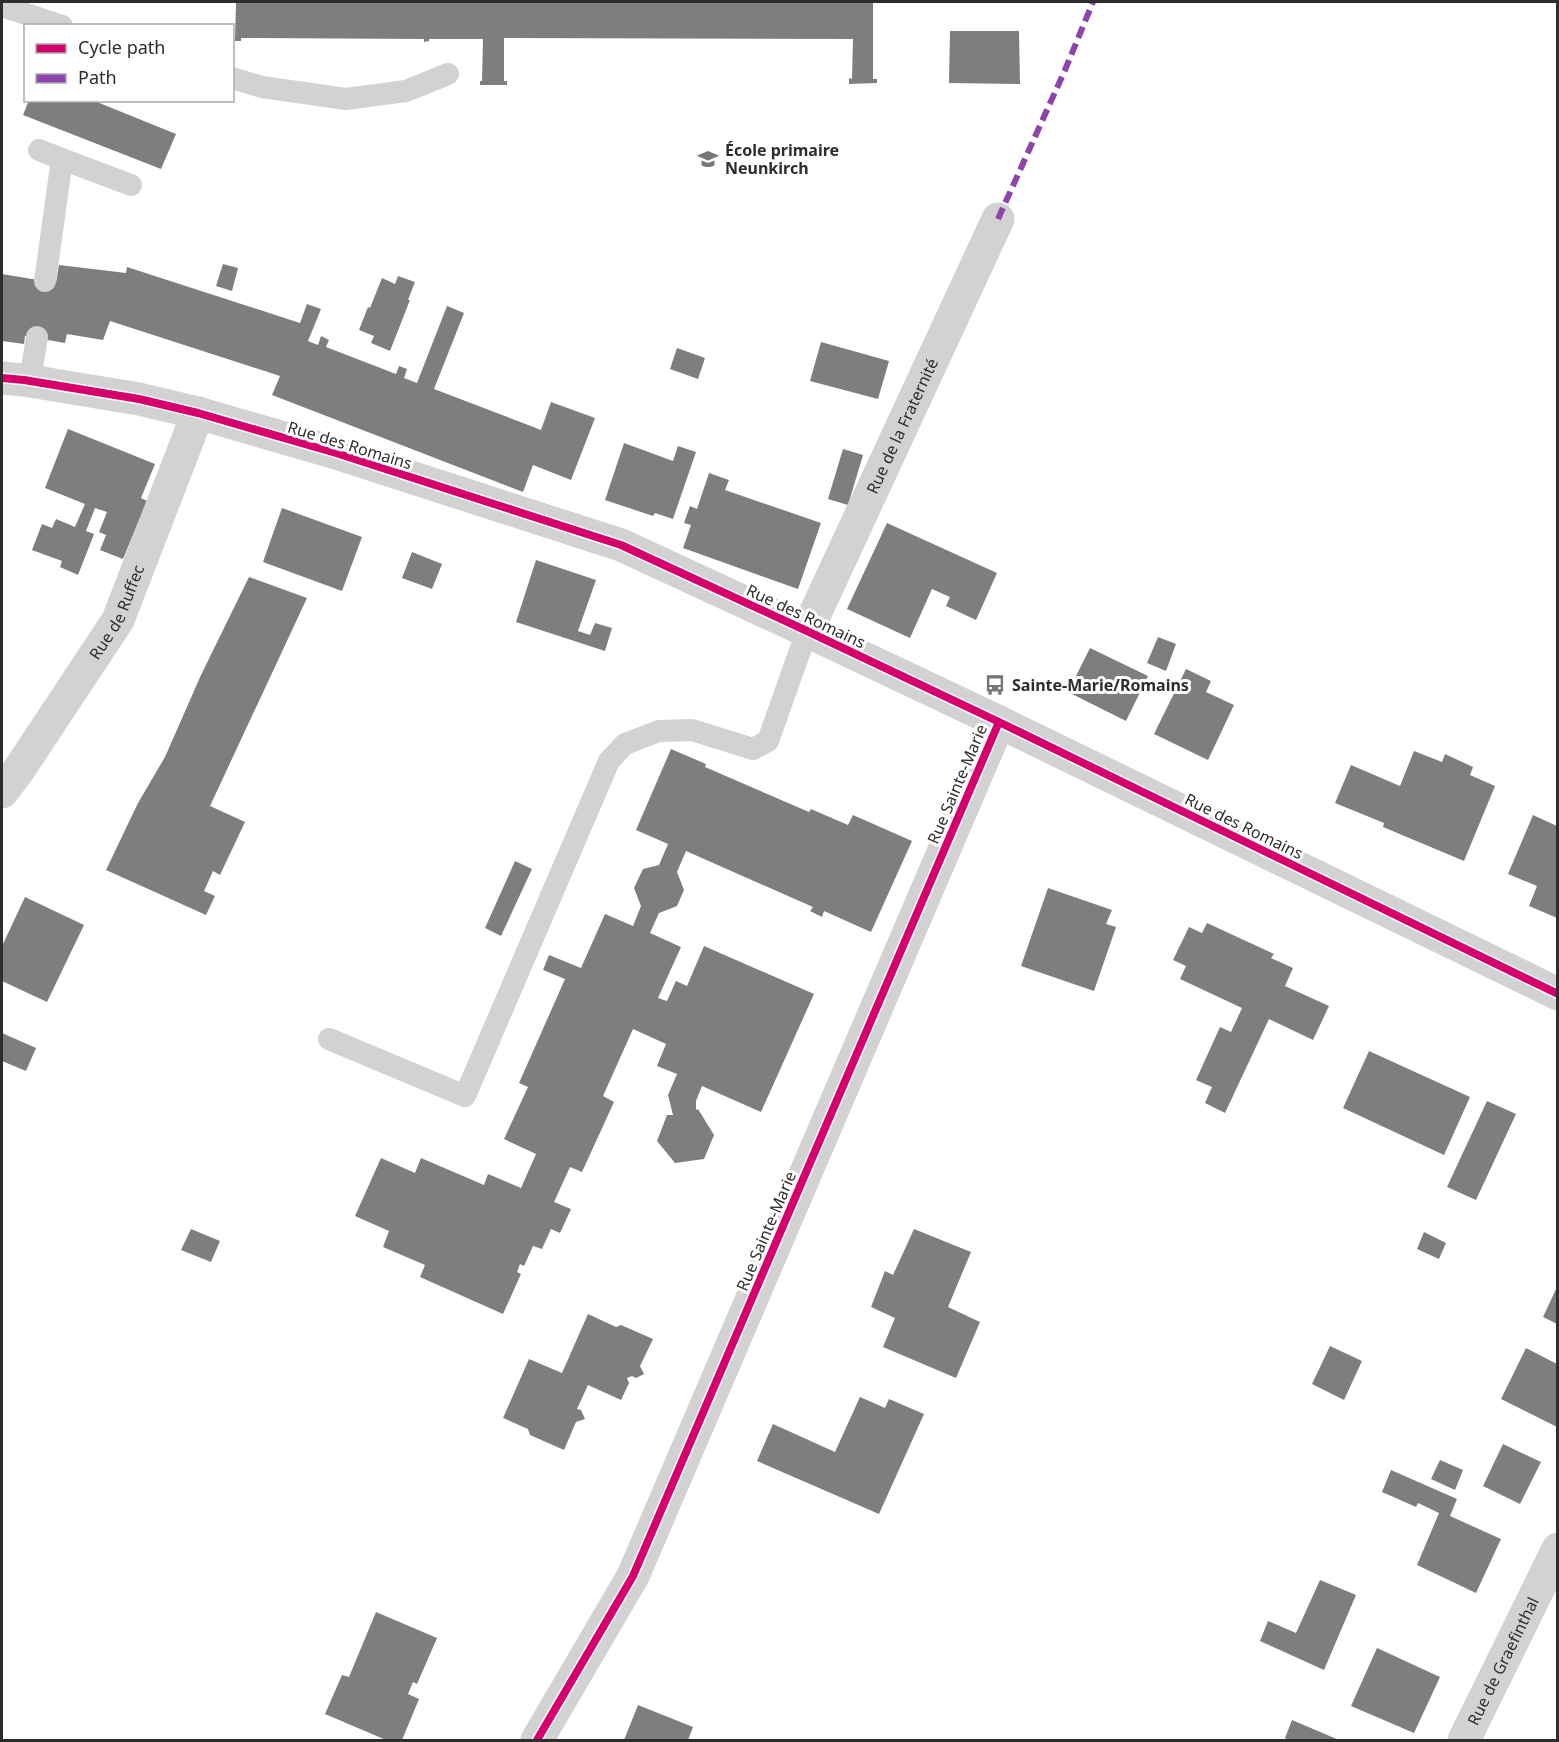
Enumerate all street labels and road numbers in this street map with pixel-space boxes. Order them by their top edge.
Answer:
street label: Rue de la Fraternité [861,355,943,497]
street label: Rue des Romains [285,416,415,474]
street label: Rue de Ruffec [84,561,149,664]
street label: Rue des Romains [743,579,869,653]
street label: Rue Sainte-Marie [922,721,992,847]
street label: Rue des Romains [1181,788,1307,864]
street label: Rue Sainte-Marie [731,1168,801,1294]
street label: Rue de Graefinthal [1462,1593,1544,1729]

